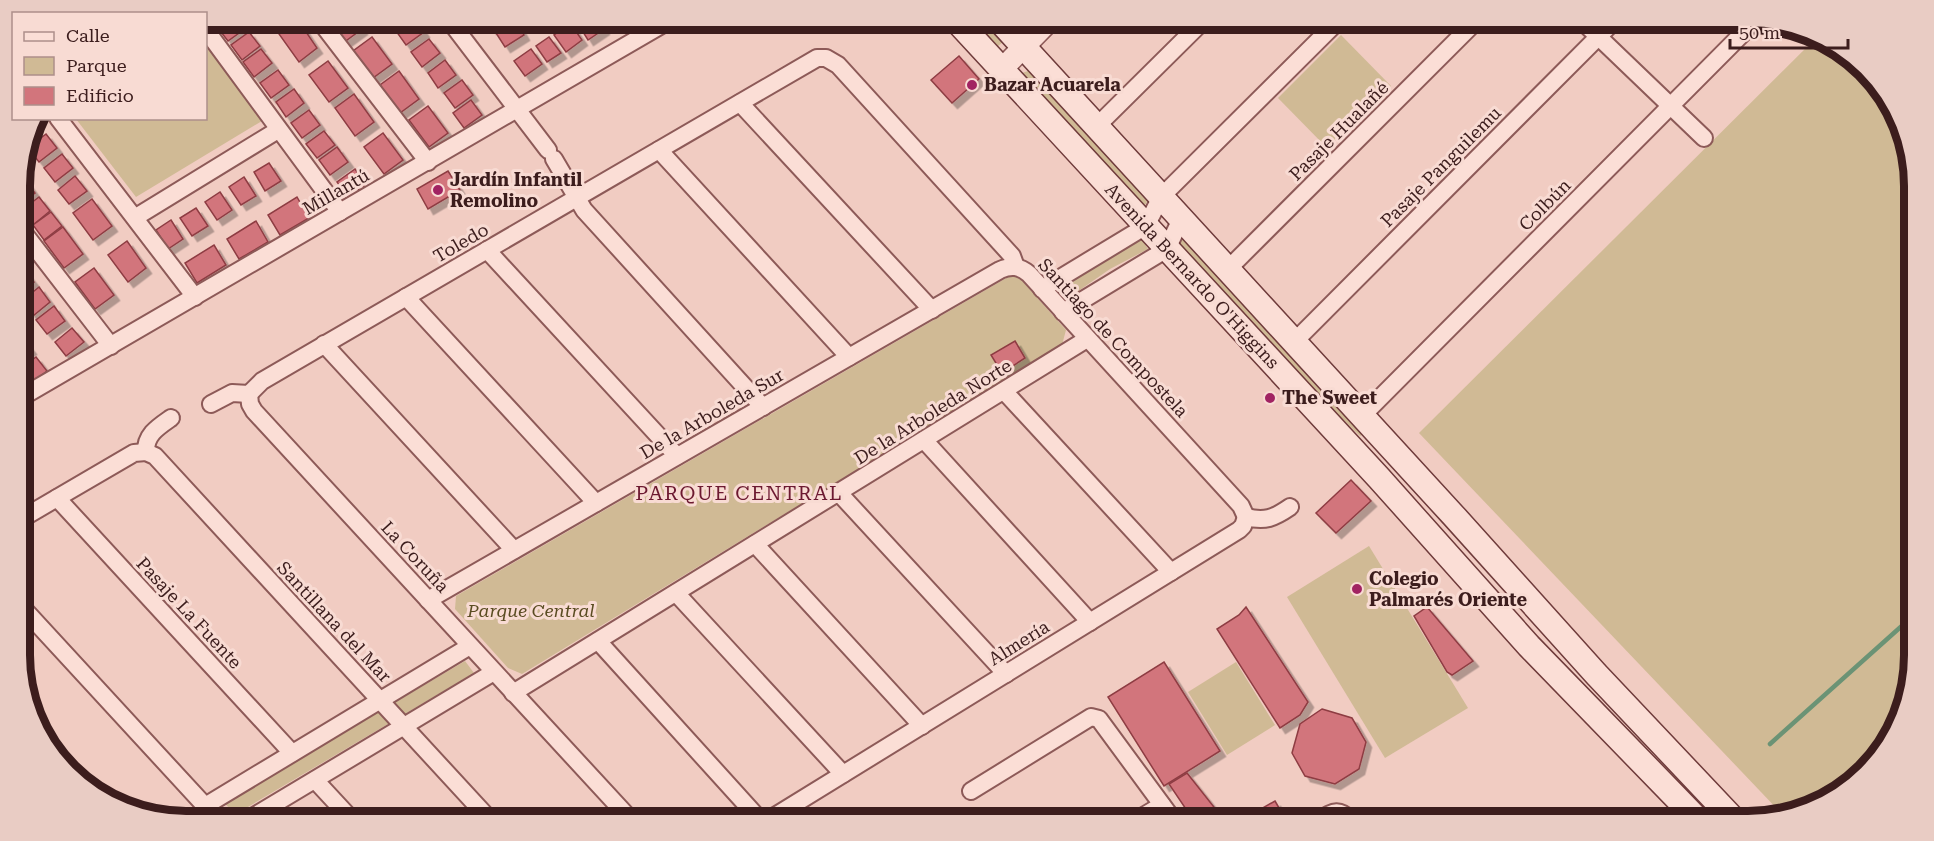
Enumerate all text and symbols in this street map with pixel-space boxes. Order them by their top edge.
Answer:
legend [12,12,207,120]
scale bar [1730,12,1848,50]
text: 50 m [1739,22,1780,43]
text: Calle [66,25,110,46]
text: Parque [66,55,127,76]
place label: Bazar Acuarela [984,74,1121,95]
street label: Pasaje Hualañé [1285,77,1393,185]
marker: Bazar Acuarela [965,78,979,92]
text: Edificio [66,85,134,106]
street label: Pasaje Panguilemu [1376,102,1505,231]
street label: Millantú [299,164,373,219]
place label: Jardín Infantil Remolino [450,169,582,211]
street label: Colbún [1515,174,1575,235]
street label: Avenida Bernardo O'Higgins [1101,179,1284,373]
marker: Jardín Infantil Remolino [431,183,445,197]
street label: Toledo [429,218,492,267]
street label: Santiago de Compostela [1034,254,1193,422]
street label: De la Arboleda Norte [850,354,1015,469]
street label: De la Arboleda Sur [636,364,787,463]
place label: The Sweet [1282,387,1377,408]
marker: The Sweet [1263,391,1277,405]
district label: PARQUE CENTRAL [635,481,843,505]
street label: La Coruña [377,517,454,597]
street label: Pasaje La Fuente [132,553,246,673]
street label: Santillana del Mar [273,557,396,686]
place label: Colegio Palmarés Oriente [1369,568,1527,610]
marker: Colegio Palmarés Oriente [1350,582,1364,596]
park label: Parque Central [466,600,595,621]
street label: Almería [985,616,1053,669]

